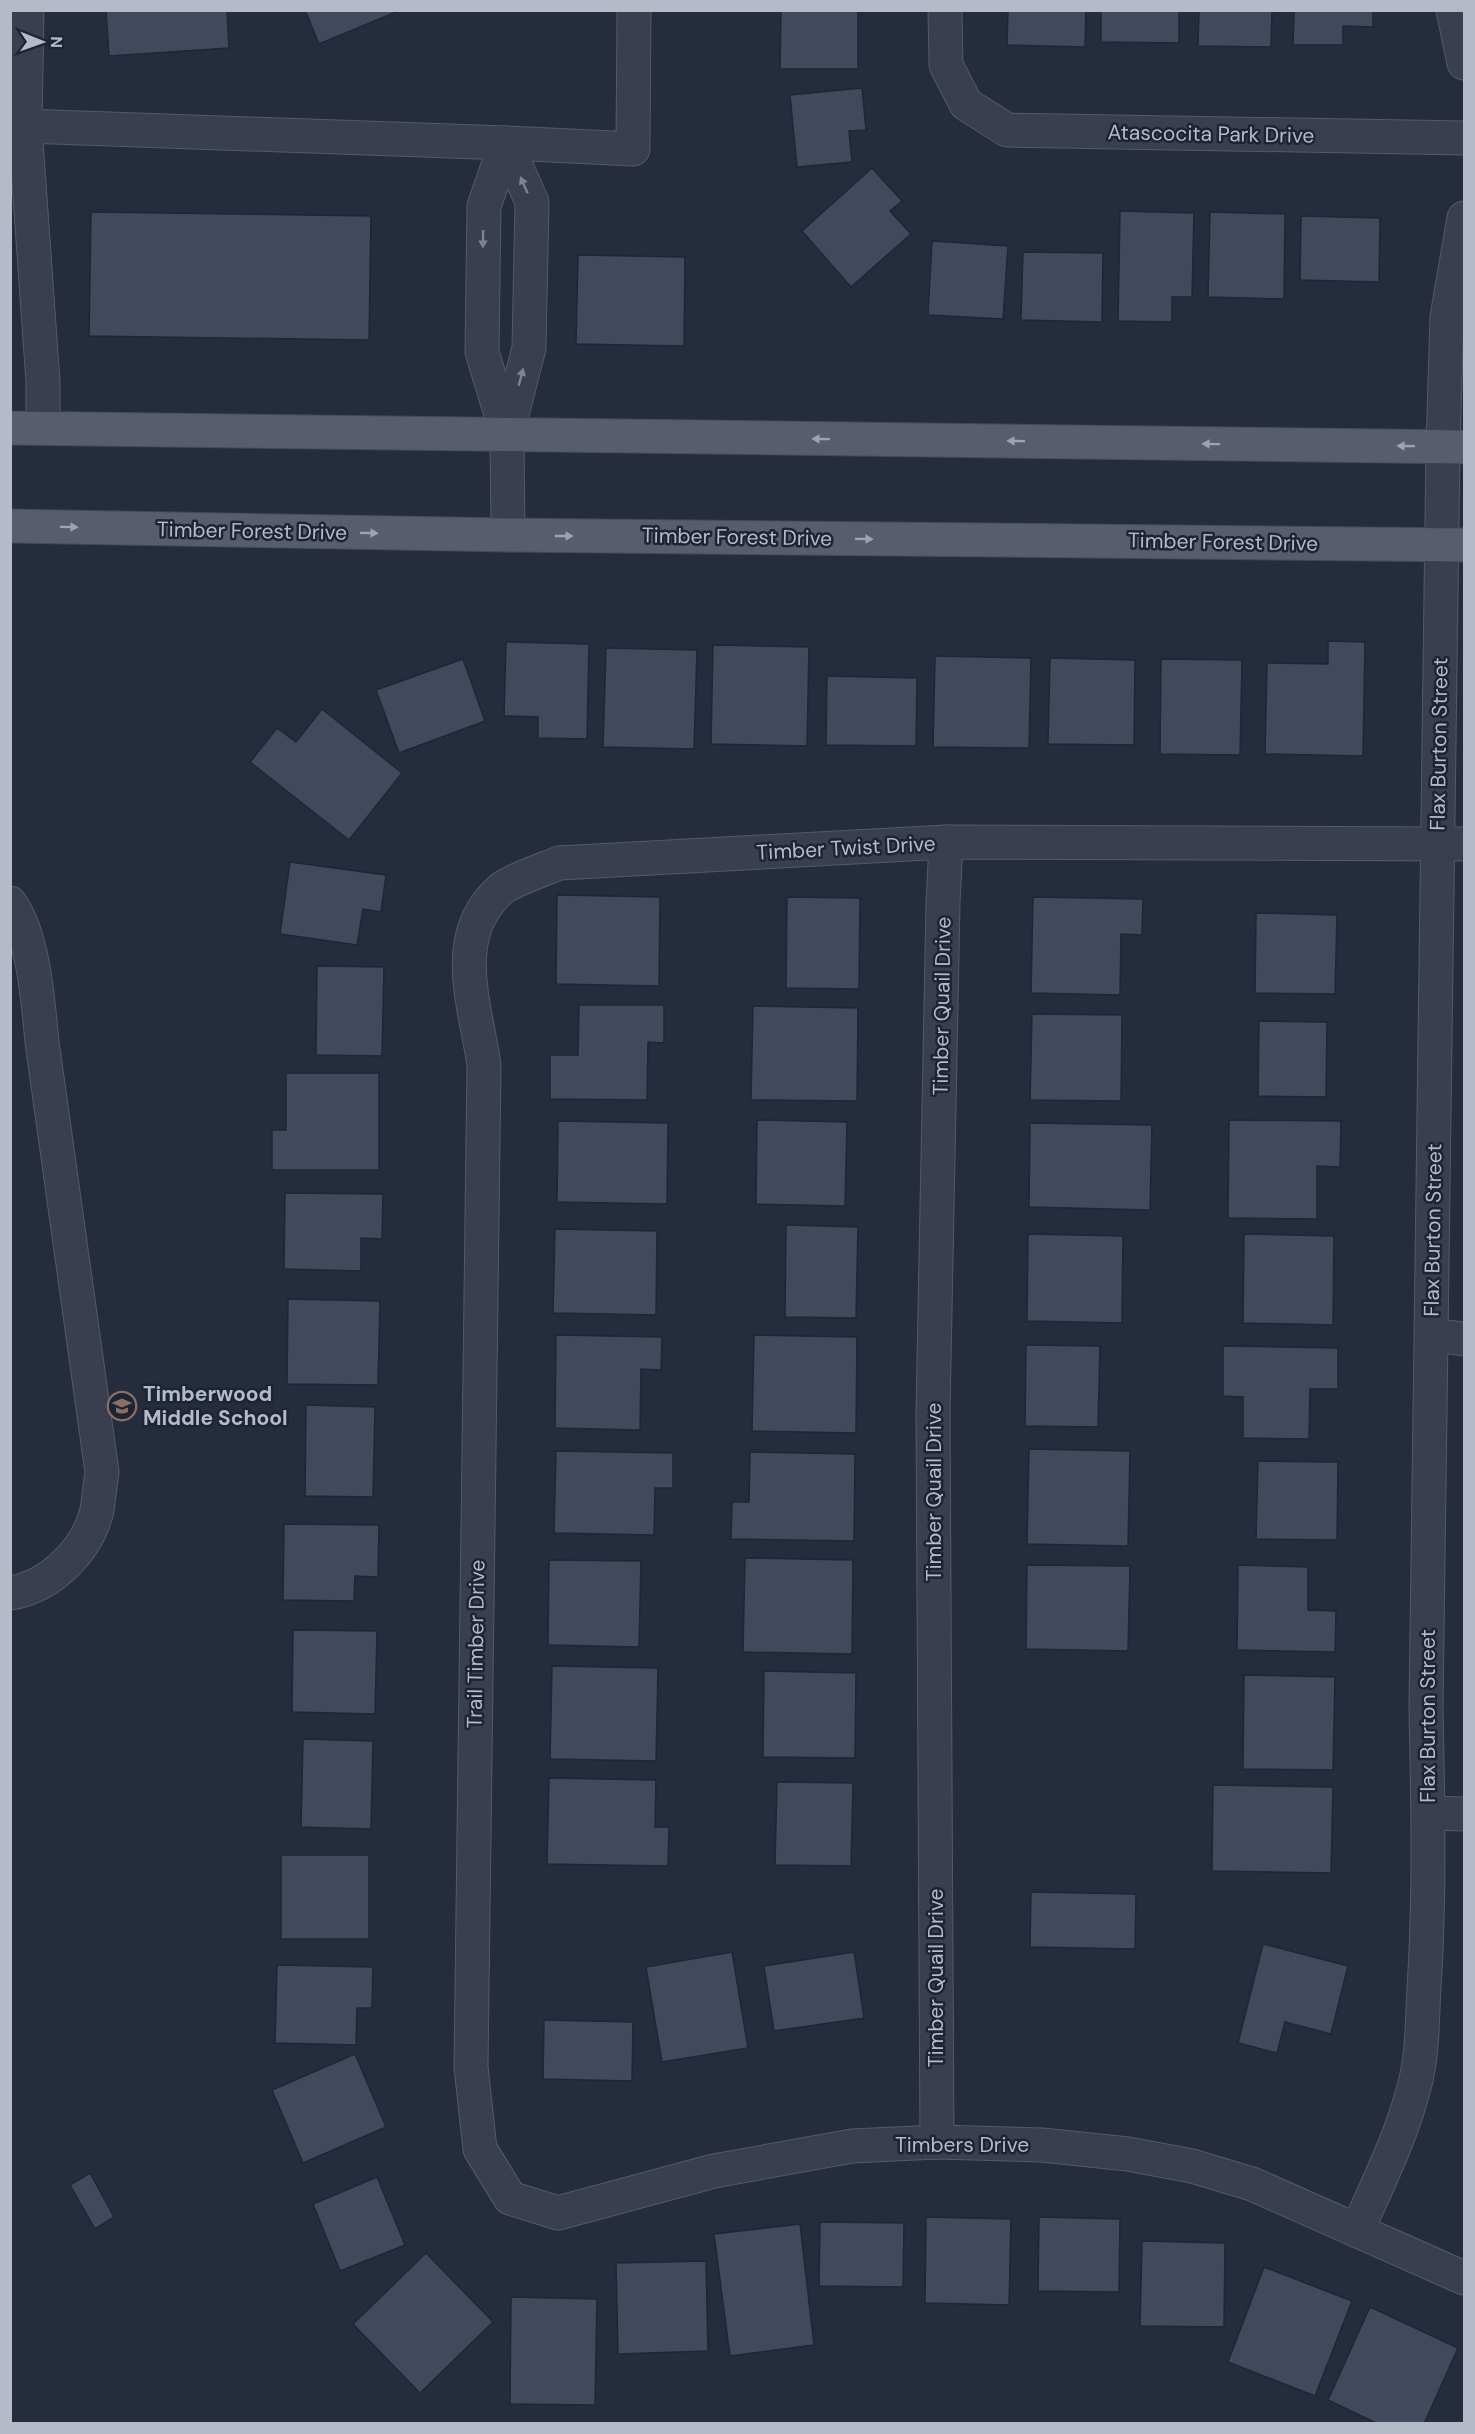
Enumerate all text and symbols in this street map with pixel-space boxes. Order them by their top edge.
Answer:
north arrow [12,12,72,72]
text: N [46,36,67,48]
street label: Atascocita Park Drive [1107,118,1315,150]
one-way arrow [520,176,529,193]
one-way arrow [478,230,488,249]
one-way arrow [517,368,527,386]
one-way arrow [812,434,831,444]
one-way arrow [1007,436,1026,446]
one-way arrow [1202,439,1221,448]
one-way arrow [1397,441,1416,451]
street label: Timber Forest Drive [157,515,347,547]
street label: Timber Forest Drive [642,521,832,553]
one-way arrow [59,522,78,532]
street label: Timber Forest Drive [1128,526,1318,558]
one-way arrow [359,528,378,538]
one-way arrow [554,531,573,541]
one-way arrow [854,534,873,544]
street label: Flax Burton Street [1423,657,1455,831]
street label: Timber Twist Drive [756,829,936,867]
street label: Timber Quail Drive [926,916,958,1096]
street label: Flax Burton Street [1417,1143,1449,1317]
place label: Timberwood Middle School [143,1380,288,1432]
school or university icon: Timberwood Middle School [106,1390,138,1422]
street label: Timber Quail Drive [920,1403,948,1581]
street label: Trail Timber Drive [461,1559,491,1729]
street label: Flax Burton Street [1414,1629,1442,1803]
street label: Timber Quail Drive [922,1889,950,2067]
street label: Timbers Drive [895,2131,1029,2159]

